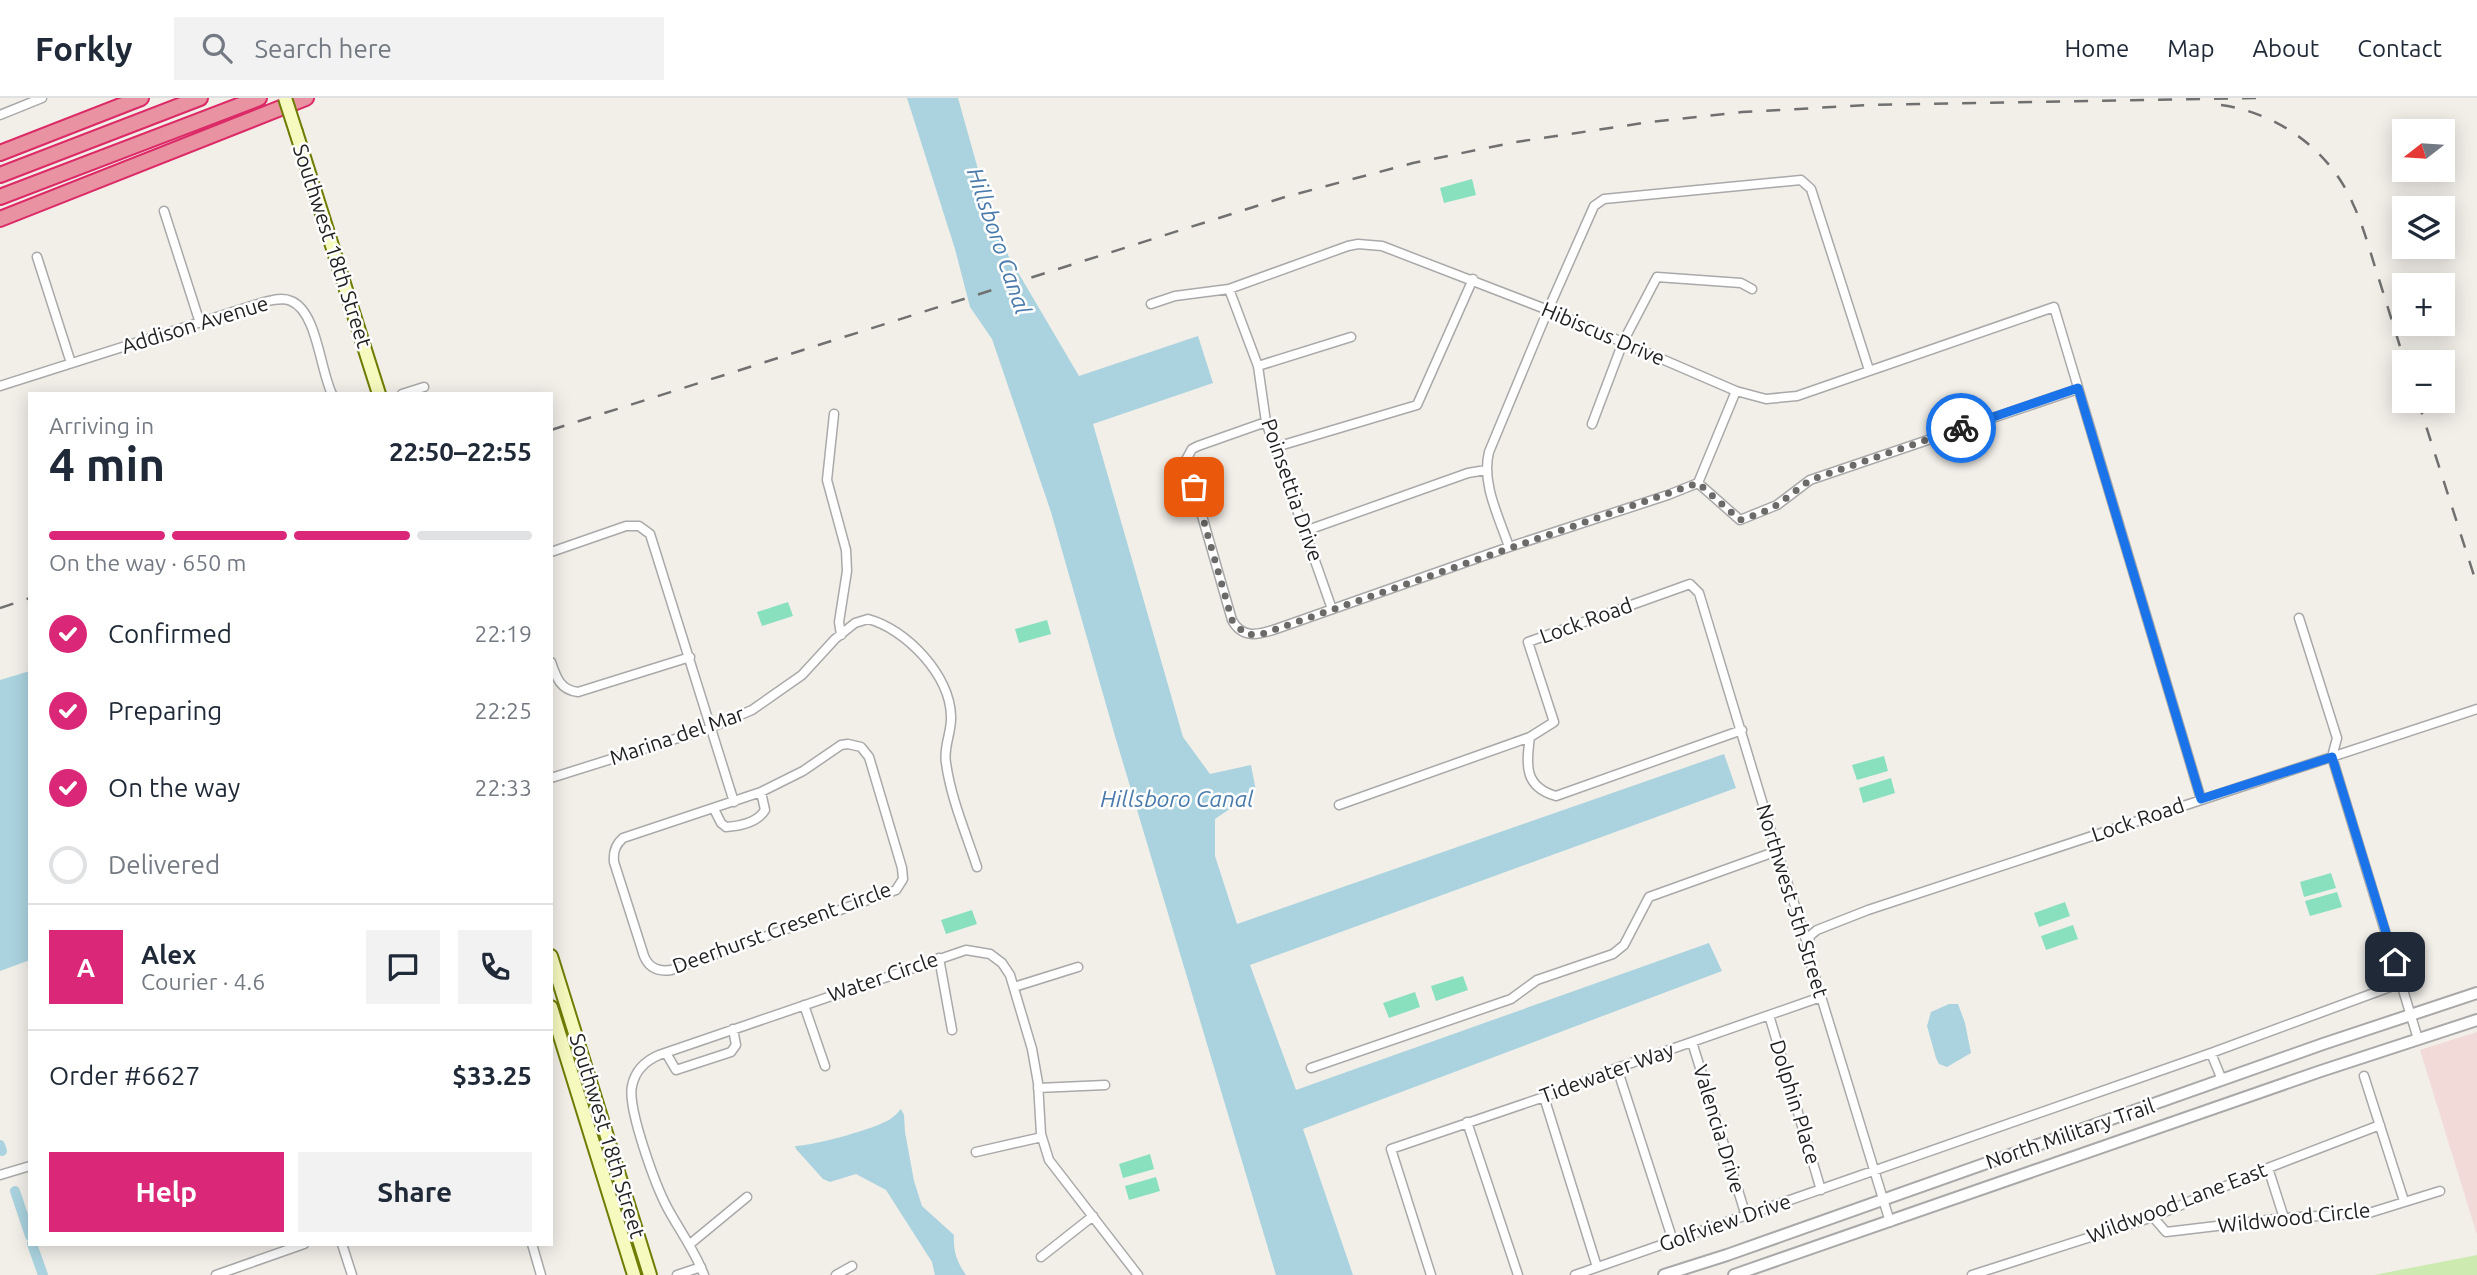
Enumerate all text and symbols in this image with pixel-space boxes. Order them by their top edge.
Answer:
search box [174,17,664,80]
icon: search [198,29,236,67]
text: Forkly [35,30,132,67]
text: Search here [254,34,392,63]
text: Home [2064,35,2129,62]
text: Map [2167,35,2214,62]
text: About [2252,35,2319,62]
text: Contact [2357,35,2442,62]
north arrow [2392,119,2455,182]
map controls [2392,119,2455,413]
street label: Southwest 18th Street [289,141,377,351]
water label: Hillsboro Canal [963,164,1036,318]
button: layers [2392,196,2455,259]
button: + [2392,273,2455,336]
street label: Addison Avenue [118,290,271,358]
street label: Hibiscus Drive [1538,296,1669,370]
button: − [2392,350,2455,413]
courier [1926,393,1996,463]
icon: bike [1942,409,1980,447]
text: Arriving in [49,413,154,438]
street label: Poinsettia Drive [1257,415,1329,564]
text: 22:50–22:55 [389,437,532,466]
text: 4 min [49,438,165,490]
pin [1164,457,1224,517]
icon: bag [1175,468,1213,506]
text: On the way · 650 m [49,550,246,575]
street label: Lock Road [1536,592,1635,648]
icon: check [49,615,87,653]
text: Confirmed [108,619,232,648]
text: 22:19 [474,621,532,646]
icon: check [49,692,87,730]
text: Preparing [108,696,222,725]
text: 22:25 [474,698,532,723]
street label: Marina del Mar [606,701,747,769]
icon: check [49,769,87,807]
text: On the way [108,773,240,802]
text: 22:33 [474,775,532,800]
water label: Hillsboro Canal [1100,786,1254,811]
street label: Lock Road [2088,792,2187,846]
street label: Northwest 5th Street [1752,801,1834,1000]
text: Delivered [108,850,220,879]
street label: Deerhurst Cresent Circle [669,876,894,978]
button: chat [366,930,440,1004]
button: phone [458,930,532,1004]
pin [2365,932,2425,992]
text: Alex [141,940,196,969]
icon: home [2376,943,2414,981]
street label: Water Circle [824,946,941,1006]
text: A [77,953,95,982]
text: Courier · 4.6 [141,969,265,994]
street label: Southwest 18th Street [565,1030,651,1241]
street label: Tidewater Way [1536,1037,1677,1107]
street label: Dolphin Place [1766,1037,1826,1167]
text: Order #6627 [49,1061,200,1090]
text: $33.25 [452,1061,532,1090]
street label: Valencia Drive [1689,1062,1751,1196]
street label: North Military Trail [1982,1093,2157,1173]
button: Help [49,1152,284,1232]
button: Share [298,1152,532,1232]
street label: Wildwood Lane East [2083,1157,2270,1247]
street label: Golfview Drive [1656,1188,1794,1256]
street label: Wildwood Circle [2216,1197,2371,1237]

